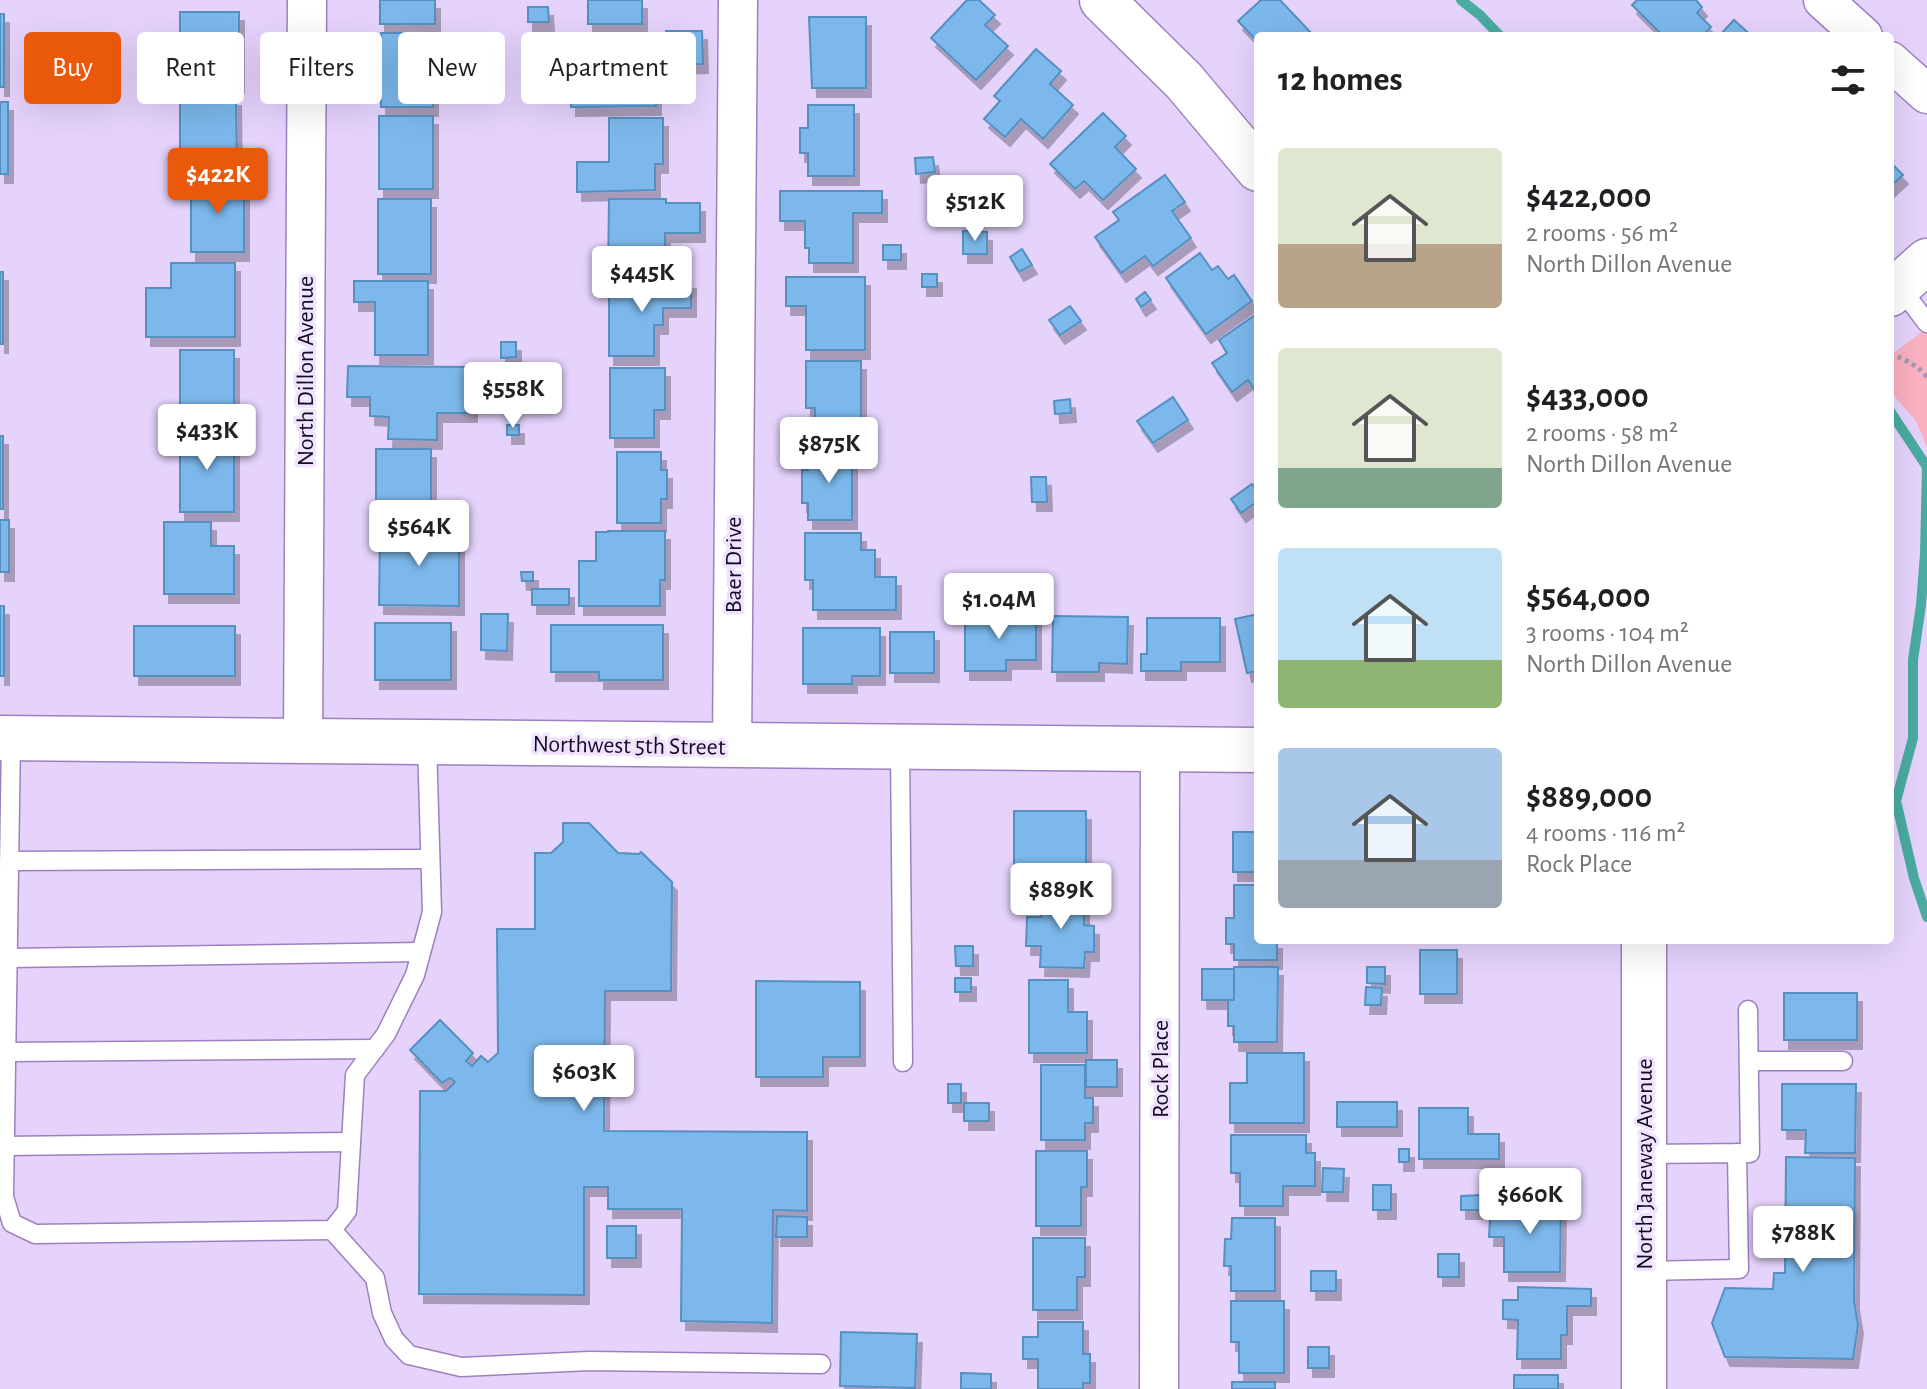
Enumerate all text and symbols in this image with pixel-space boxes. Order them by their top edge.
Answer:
chip: Buy [24,32,121,104]
chip: Rent [137,32,244,104]
chip: Filters [260,32,382,104]
chip: New [398,32,505,104]
chip: Apartment [521,32,696,104]
icon: filters [1826,58,1870,102]
text: 12 homes [1278,63,1403,97]
pin: $422K [162,148,274,216]
text: $422K [186,161,250,187]
pin: $512K [919,175,1031,243]
icon: home [1342,180,1438,276]
text: $422,000 [1526,180,1651,214]
text: $512K [945,188,1005,214]
text: 2 rooms · 56 m² [1526,220,1678,246]
pin: $445K [586,246,698,314]
text: North Dillon Avenue [1526,251,1732,277]
text: $445K [610,259,674,285]
street label: North Dillon Avenue [294,276,318,466]
pin: $558K [457,362,569,430]
text: $558K [482,375,544,401]
icon: home [1342,380,1438,476]
text: $433,000 [1526,380,1649,414]
pin: $433K [151,404,263,472]
text: $433K [176,417,238,443]
pin: $875K [773,417,885,485]
text: 2 rooms · 58 m² [1526,420,1678,446]
text: $875K [798,430,860,456]
text: North Dillon Avenue [1526,451,1732,477]
pin: $564K [363,500,475,568]
text: $564K [387,513,451,539]
street label: Baer Drive [722,517,746,613]
pin: $1.04M [934,573,1064,641]
icon: home [1342,580,1438,676]
text: $564,000 [1526,580,1650,614]
text: $1.04M [962,586,1036,612]
text: 3 rooms · 104 m² [1526,620,1689,646]
text: North Dillon Avenue [1526,651,1732,677]
street label: Northwest 5th Street [532,732,726,760]
icon: home [1342,780,1438,876]
text: $889,000 [1526,780,1652,814]
text: 4 rooms · 116 m² [1526,820,1686,846]
text: Rock Place [1526,851,1632,877]
pin: $889K [1005,863,1117,931]
text: $889K [1028,876,1094,902]
street label: Rock Place [1149,1020,1173,1118]
pin: $603K [528,1045,640,1113]
text: $603K [552,1058,616,1084]
street label: North Janeway Avenue [1633,1058,1657,1270]
pin: $660K [1474,1168,1586,1236]
text: $660K [1497,1181,1563,1207]
pin: $788K [1747,1206,1859,1274]
text: $788K [1771,1219,1835,1245]

